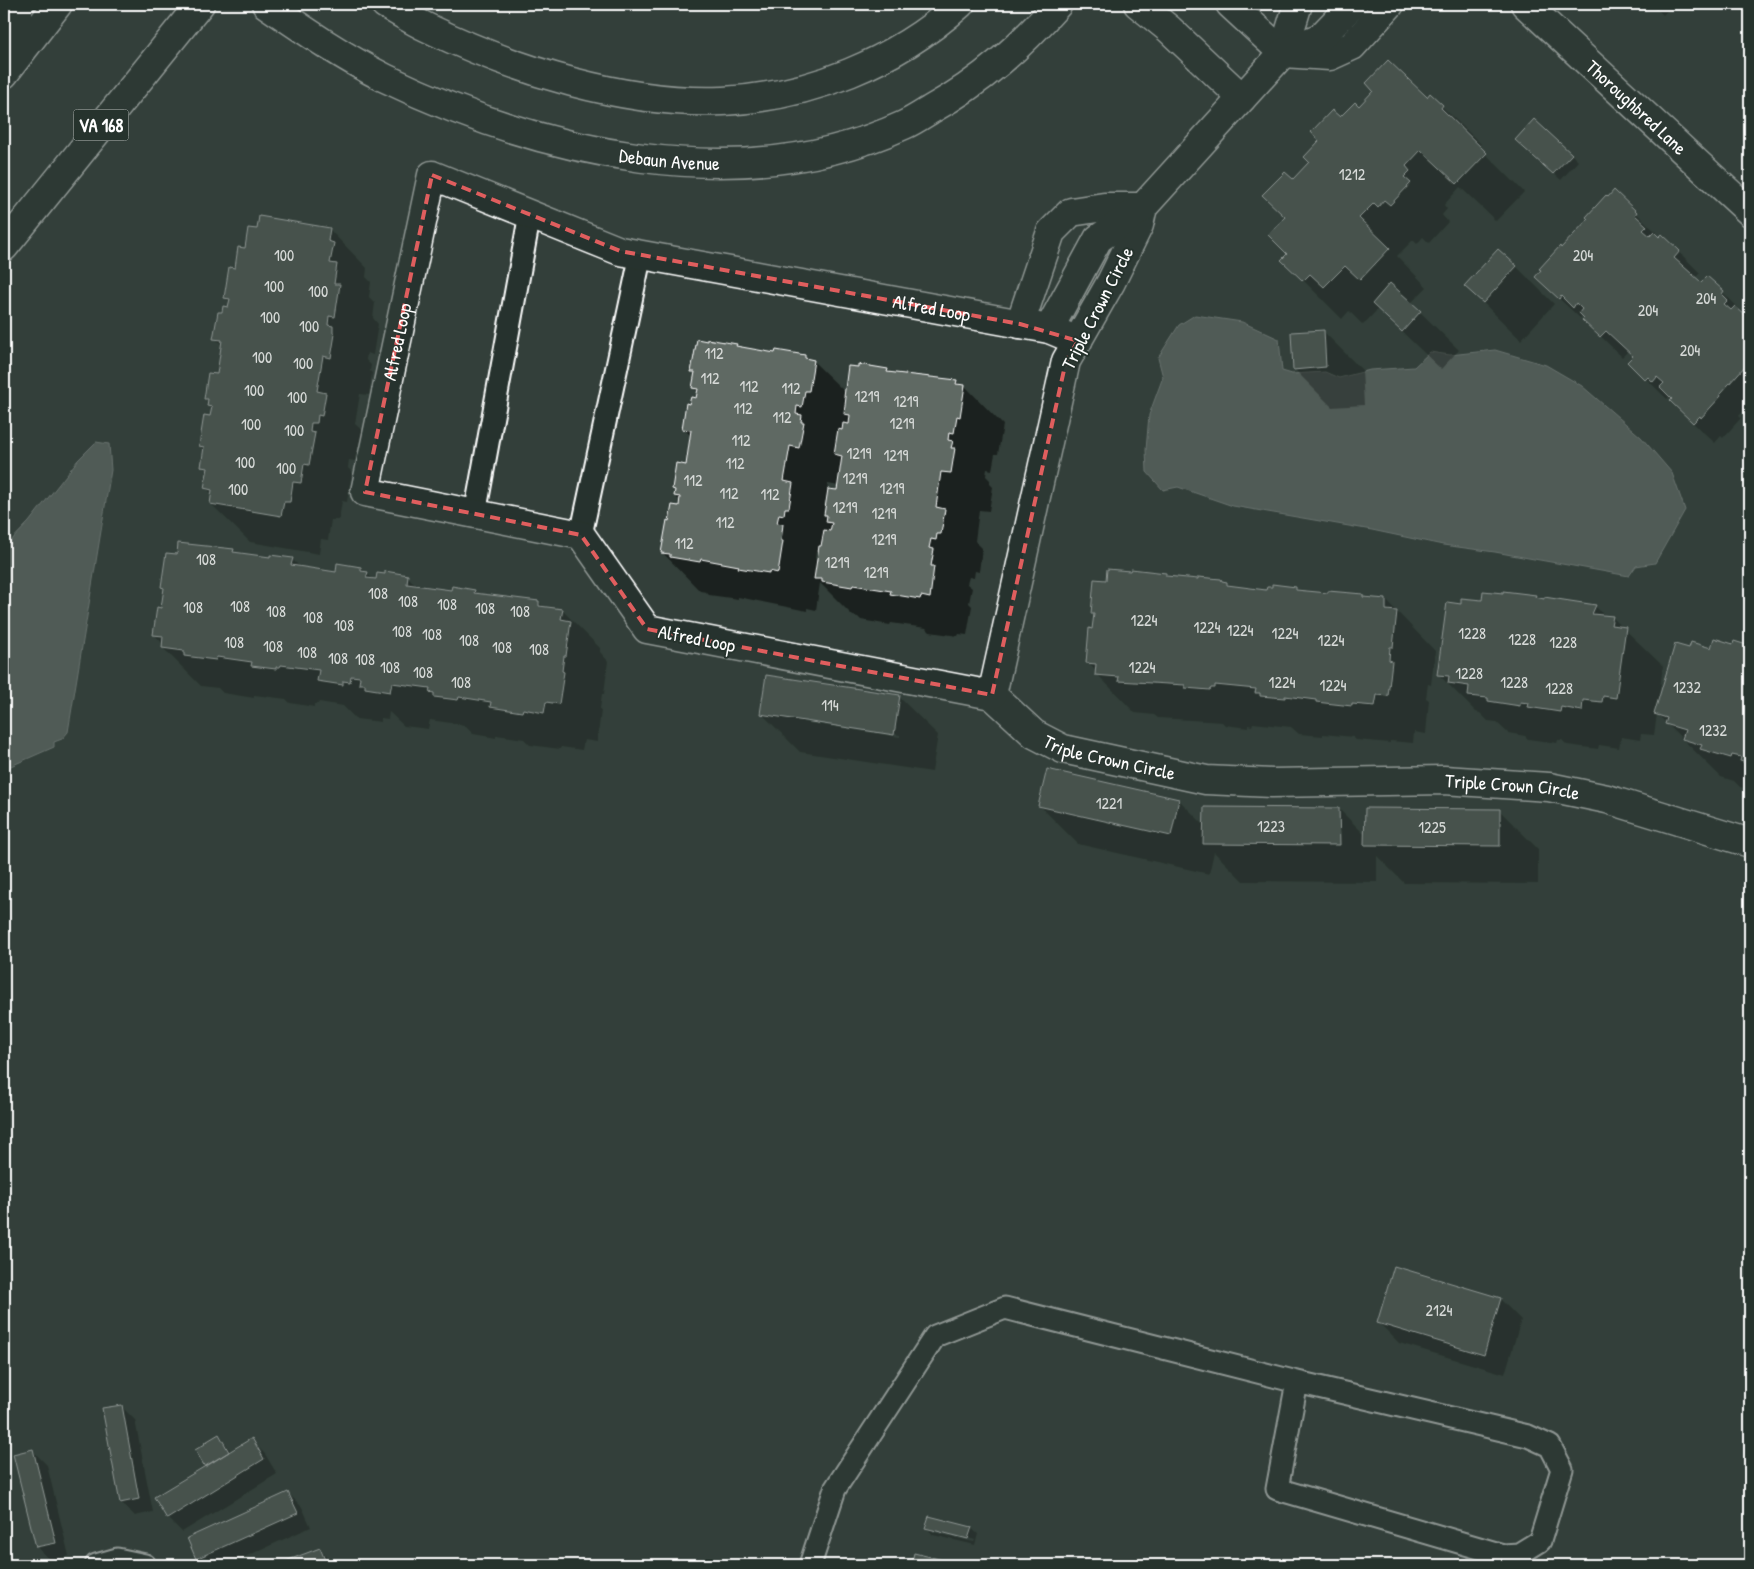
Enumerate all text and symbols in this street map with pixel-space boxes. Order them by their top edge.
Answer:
street label: Thoroughbred Lane [1580,54,1693,161]
road number: VA 168 [74,110,128,140]
street label: Debaun Avenue [617,142,720,176]
house number: 1212 [1339,163,1366,185]
street label: Triple Crown Circle [1055,242,1139,374]
house number: 100 [274,244,294,266]
house number: 204 [1573,244,1593,266]
house number: 100 [264,275,284,297]
house number: 100 [308,280,328,302]
house number: 204 [1696,287,1716,309]
street label: Alfred Loop [891,288,973,327]
house number: 204 [1638,299,1658,321]
street label: Alfred Loop [376,301,418,383]
house number: 100 [260,306,280,328]
house number: 100 [299,315,319,337]
house number: 204 [1680,339,1700,361]
house number: 112 [704,342,724,364]
house number: 100 [252,346,272,368]
house number: 100 [293,352,313,374]
house number: 112 [700,367,720,389]
house number: 112 [739,375,759,397]
house number: 112 [781,377,801,399]
house number: 100 [244,379,264,401]
house number: 1219 [855,385,880,407]
house number: 100 [287,386,307,408]
house number: 1219 [894,390,919,412]
house number: 112 [733,397,753,419]
house number: 112 [772,406,792,428]
house number: 1219 [890,412,915,434]
house number: 100 [241,413,261,435]
house number: 100 [284,419,304,441]
house number: 112 [731,429,751,451]
house number: 1219 [847,442,872,464]
house number: 1219 [884,444,909,466]
house number: 100 [235,451,255,473]
house number: 112 [725,452,745,474]
house number: 100 [276,457,296,479]
house number: 1219 [843,467,868,489]
house number: 112 [683,469,703,491]
house number: 1219 [880,477,905,499]
house number: 100 [228,478,248,500]
house number: 112 [719,482,739,504]
house number: 112 [760,483,780,505]
house number: 1219 [833,496,858,518]
house number: 1219 [872,502,897,524]
house number: 112 [715,511,735,533]
house number: 1219 [872,528,897,550]
house number: 112 [674,532,694,554]
house number: 108 [196,548,216,570]
house number: 1219 [825,551,850,573]
house number: 1219 [864,561,889,583]
house number: 108 [368,582,388,604]
house number: 108 [398,590,418,612]
house number: 108 [437,593,457,615]
house number: 108 [230,595,250,617]
house number: 108 [183,596,203,618]
house number: 108 [475,597,495,619]
house number: 108 [266,600,286,622]
house number: 108 [510,600,530,622]
house number: 108 [303,606,323,628]
house number: 1224 [1131,609,1157,631]
house number: 108 [334,614,354,636]
house number: 1224 [1194,616,1220,638]
street label: Alfred Loop [656,618,738,658]
house number: 1224 [1227,619,1253,641]
house number: 108 [392,620,412,642]
house number: 1224 [1272,622,1298,644]
house number: 1228 [1458,622,1486,644]
house number: 108 [422,623,442,645]
house number: 1228 [1508,628,1536,650]
house number: 108 [459,629,479,651]
house number: 1224 [1318,629,1344,651]
house number: 108 [224,631,244,653]
house number: 1228 [1549,631,1577,653]
house number: 108 [263,635,283,657]
house number: 108 [492,636,512,658]
house number: 108 [529,638,549,660]
house number: 108 [297,641,317,663]
house number: 108 [328,647,348,669]
house number: 108 [355,648,375,670]
house number: 108 [380,656,400,678]
house number: 1224 [1129,656,1155,678]
house number: 108 [413,661,433,683]
house number: 1228 [1455,662,1483,684]
house number: 108 [451,671,471,693]
house number: 1224 [1269,671,1295,693]
house number: 1228 [1500,671,1528,693]
house number: 1224 [1320,674,1346,696]
house number: 1232 [1673,676,1701,698]
house number: 1228 [1545,677,1573,699]
house number: 114 [821,694,839,716]
house number: 1232 [1699,719,1727,741]
street label: Triple Crown Circle [1039,728,1178,786]
street label: Triple Crown Circle [1444,767,1582,806]
house number: 1221 [1096,792,1122,814]
house number: 1223 [1257,815,1285,837]
house number: 1225 [1418,816,1446,838]
house number: 2124 [1426,1299,1452,1321]

